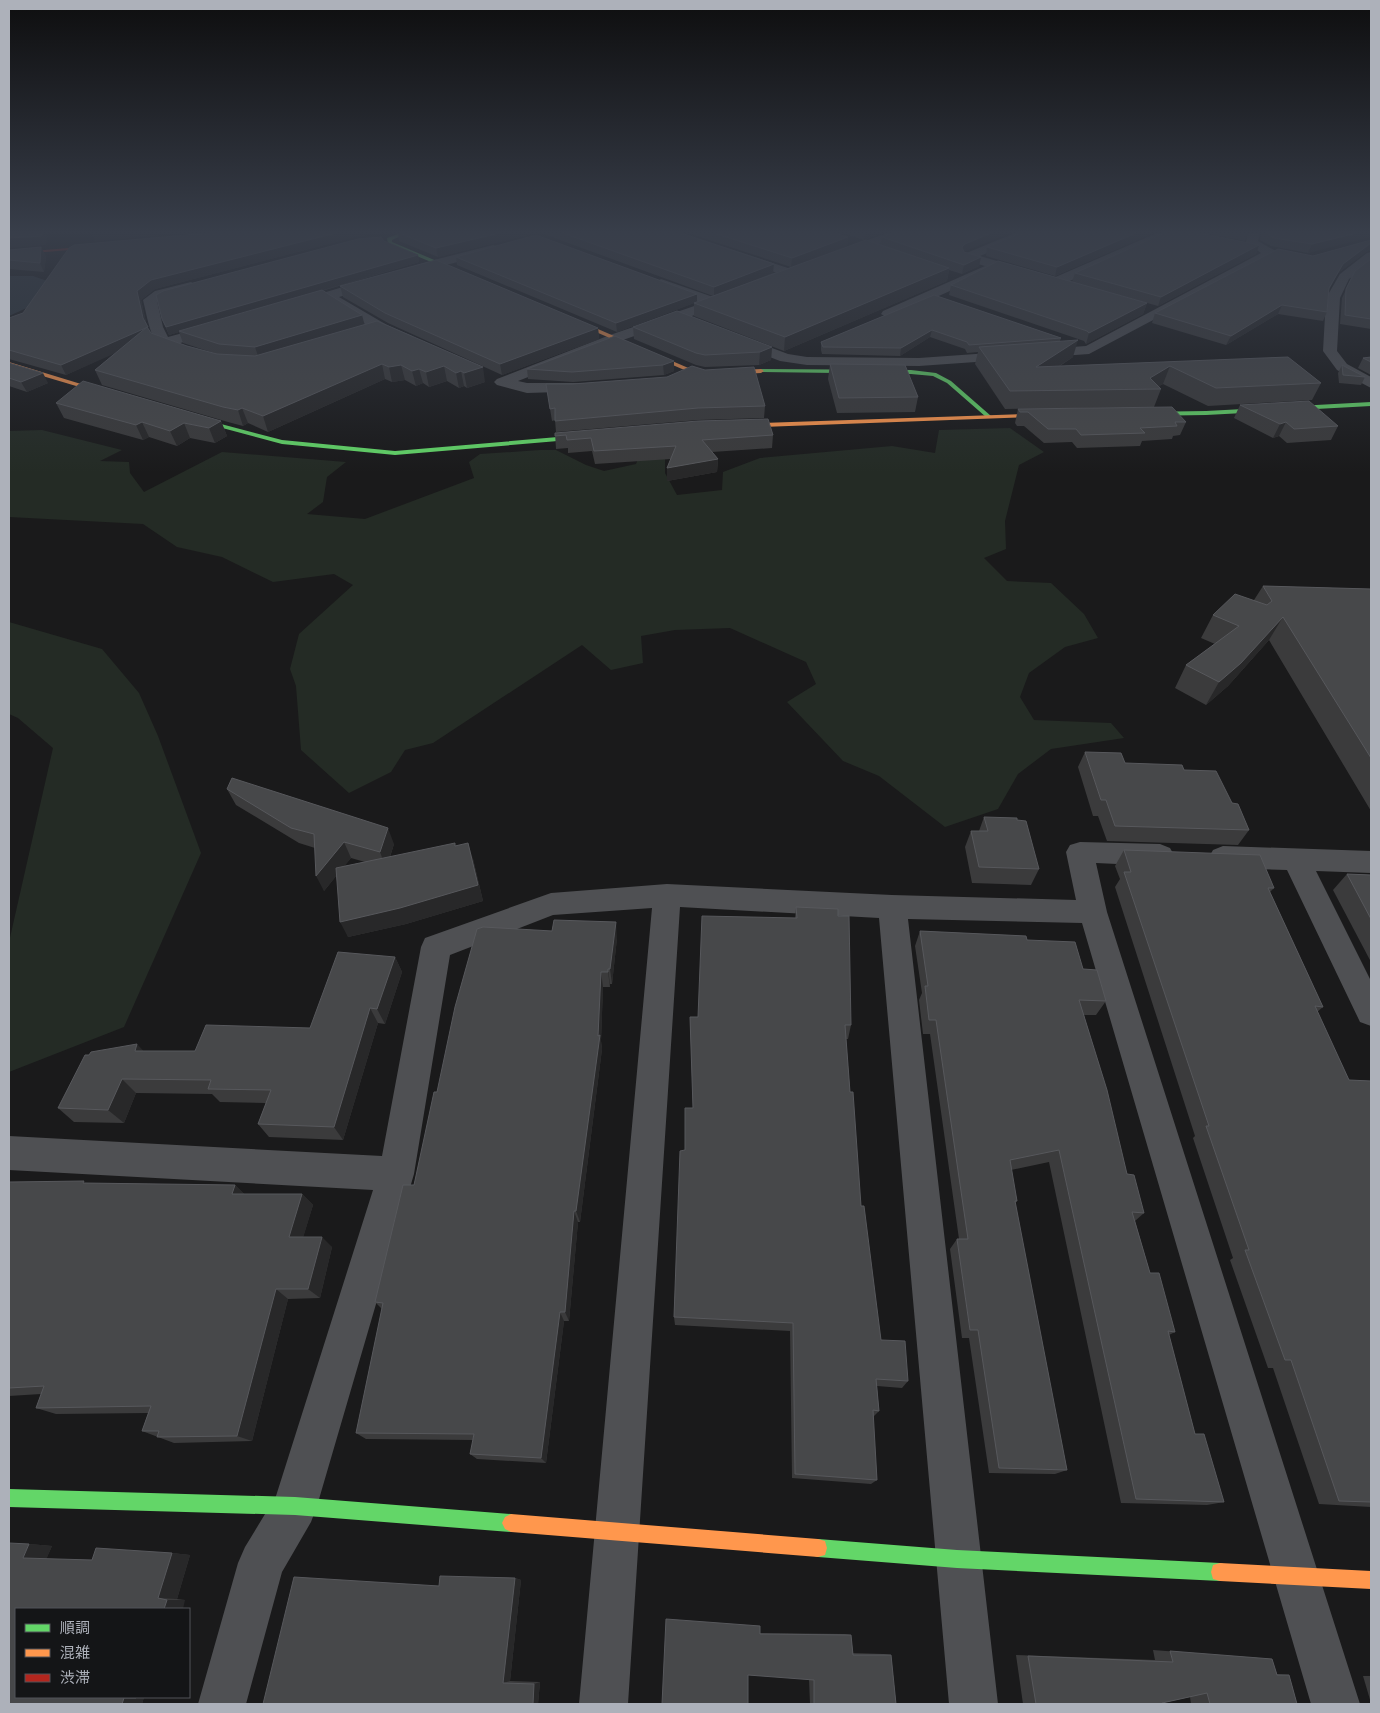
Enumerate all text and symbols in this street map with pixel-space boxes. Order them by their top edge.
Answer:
legend [15,1608,190,1698]
text: 順調 [60,1620,90,1639]
text: 混雑 [60,1645,90,1664]
text: 渋滞 [60,1670,90,1689]

